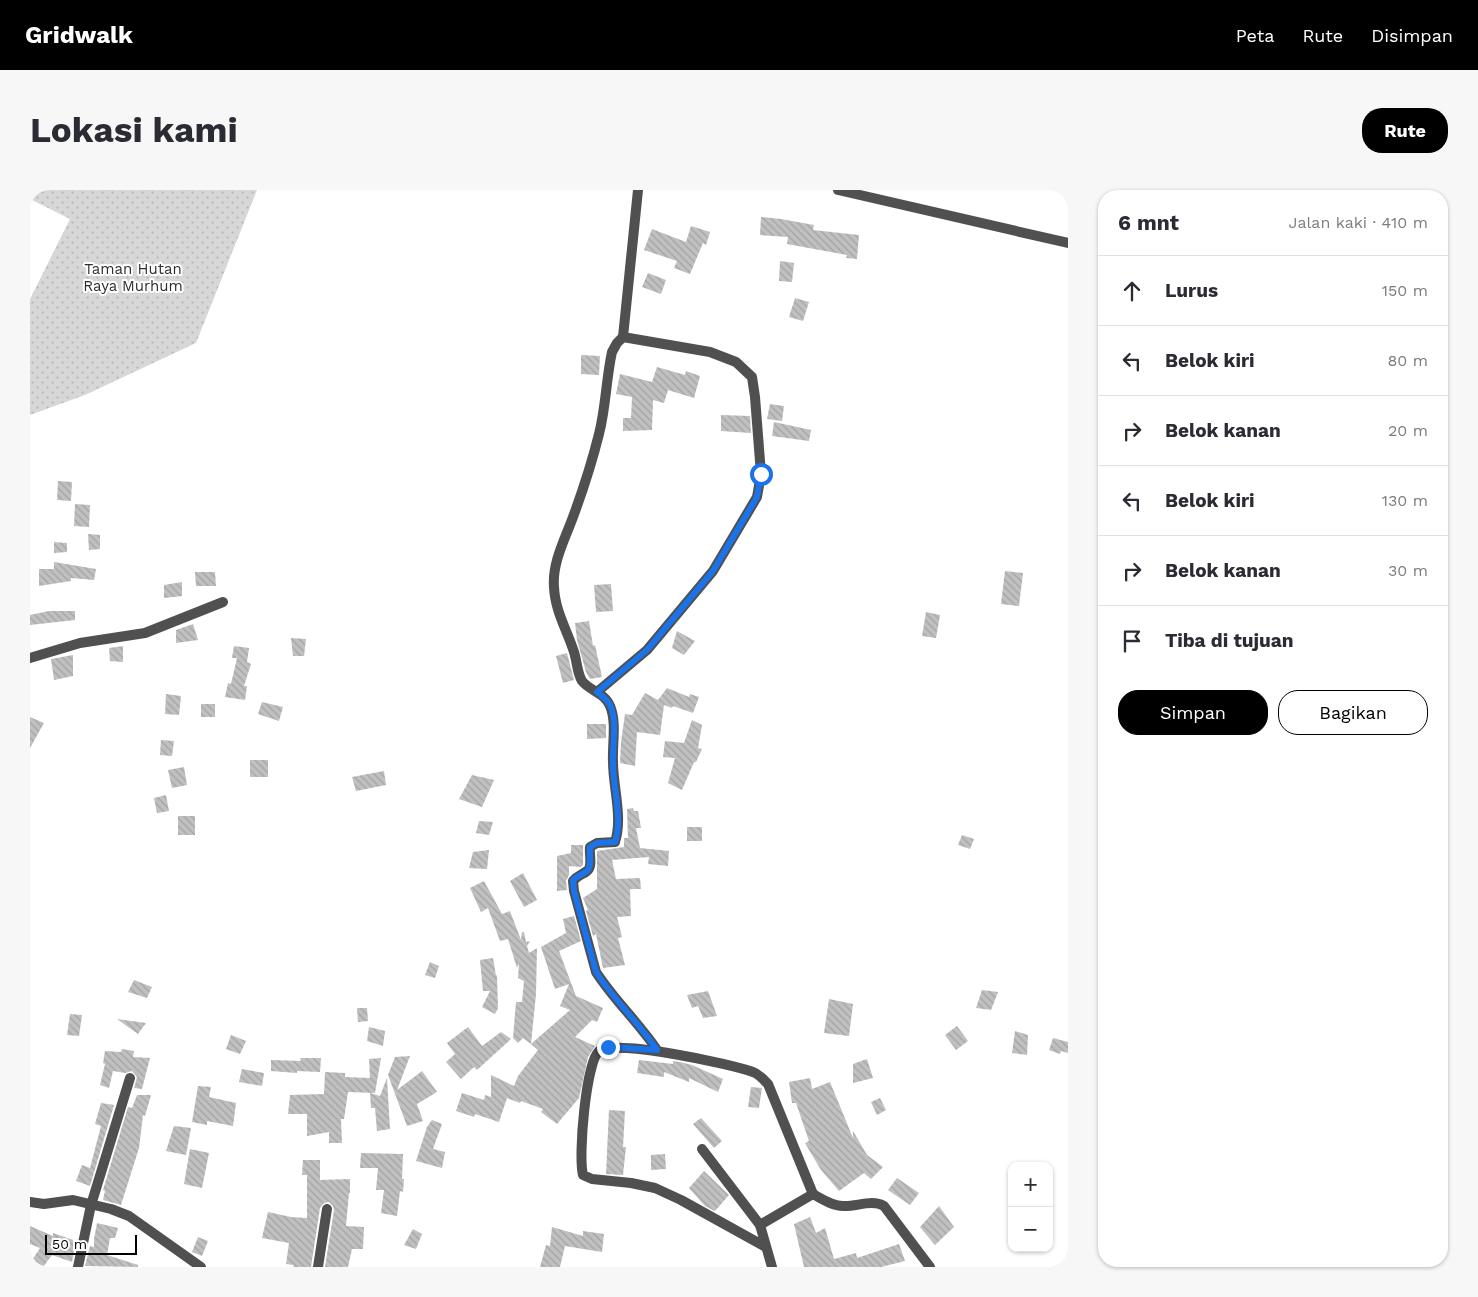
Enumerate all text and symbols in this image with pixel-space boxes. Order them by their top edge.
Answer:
text: Gridwalk [25,21,133,49]
text: Peta [1236,25,1274,46]
text: Rute [1302,25,1343,46]
text: Disimpan [1371,25,1453,46]
button: Rute [1362,108,1448,153]
text: Lokasi kami [30,109,238,151]
text: 6 mnt [1118,210,1179,235]
text: Jalan kaki · 410 m [1289,213,1428,232]
park label: Taman Hutan Raya Murhum [83,260,183,295]
icon: ahead [1118,277,1146,305]
text: Lurus [1165,279,1218,302]
text: 150 m [1382,281,1428,300]
icon: left [1118,347,1146,375]
text: Belok kiri [1165,349,1255,372]
text: 80 m [1387,351,1428,370]
icon: right [1118,417,1146,445]
text: Belok kanan [1165,419,1281,442]
text: 20 m [1388,421,1428,440]
route start [750,463,773,486]
icon: left [1118,487,1146,515]
text: Belok kiri [1165,489,1255,512]
text: 130 m [1382,491,1428,510]
icon: right [1118,557,1146,585]
text: Belok kanan [1165,559,1281,582]
text: 30 m [1388,561,1428,580]
icon: arrive [1118,627,1146,655]
text: Tiba di tujuan [1165,629,1294,652]
button: Simpan [1118,690,1268,735]
button: Bagikan [1278,690,1428,735]
route end [597,1036,620,1059]
map controls [1008,1162,1053,1252]
button: + [1008,1162,1053,1207]
button: − [1008,1207,1053,1252]
scale bar [45,1232,138,1255]
text: 50 m [52,1236,87,1252]

